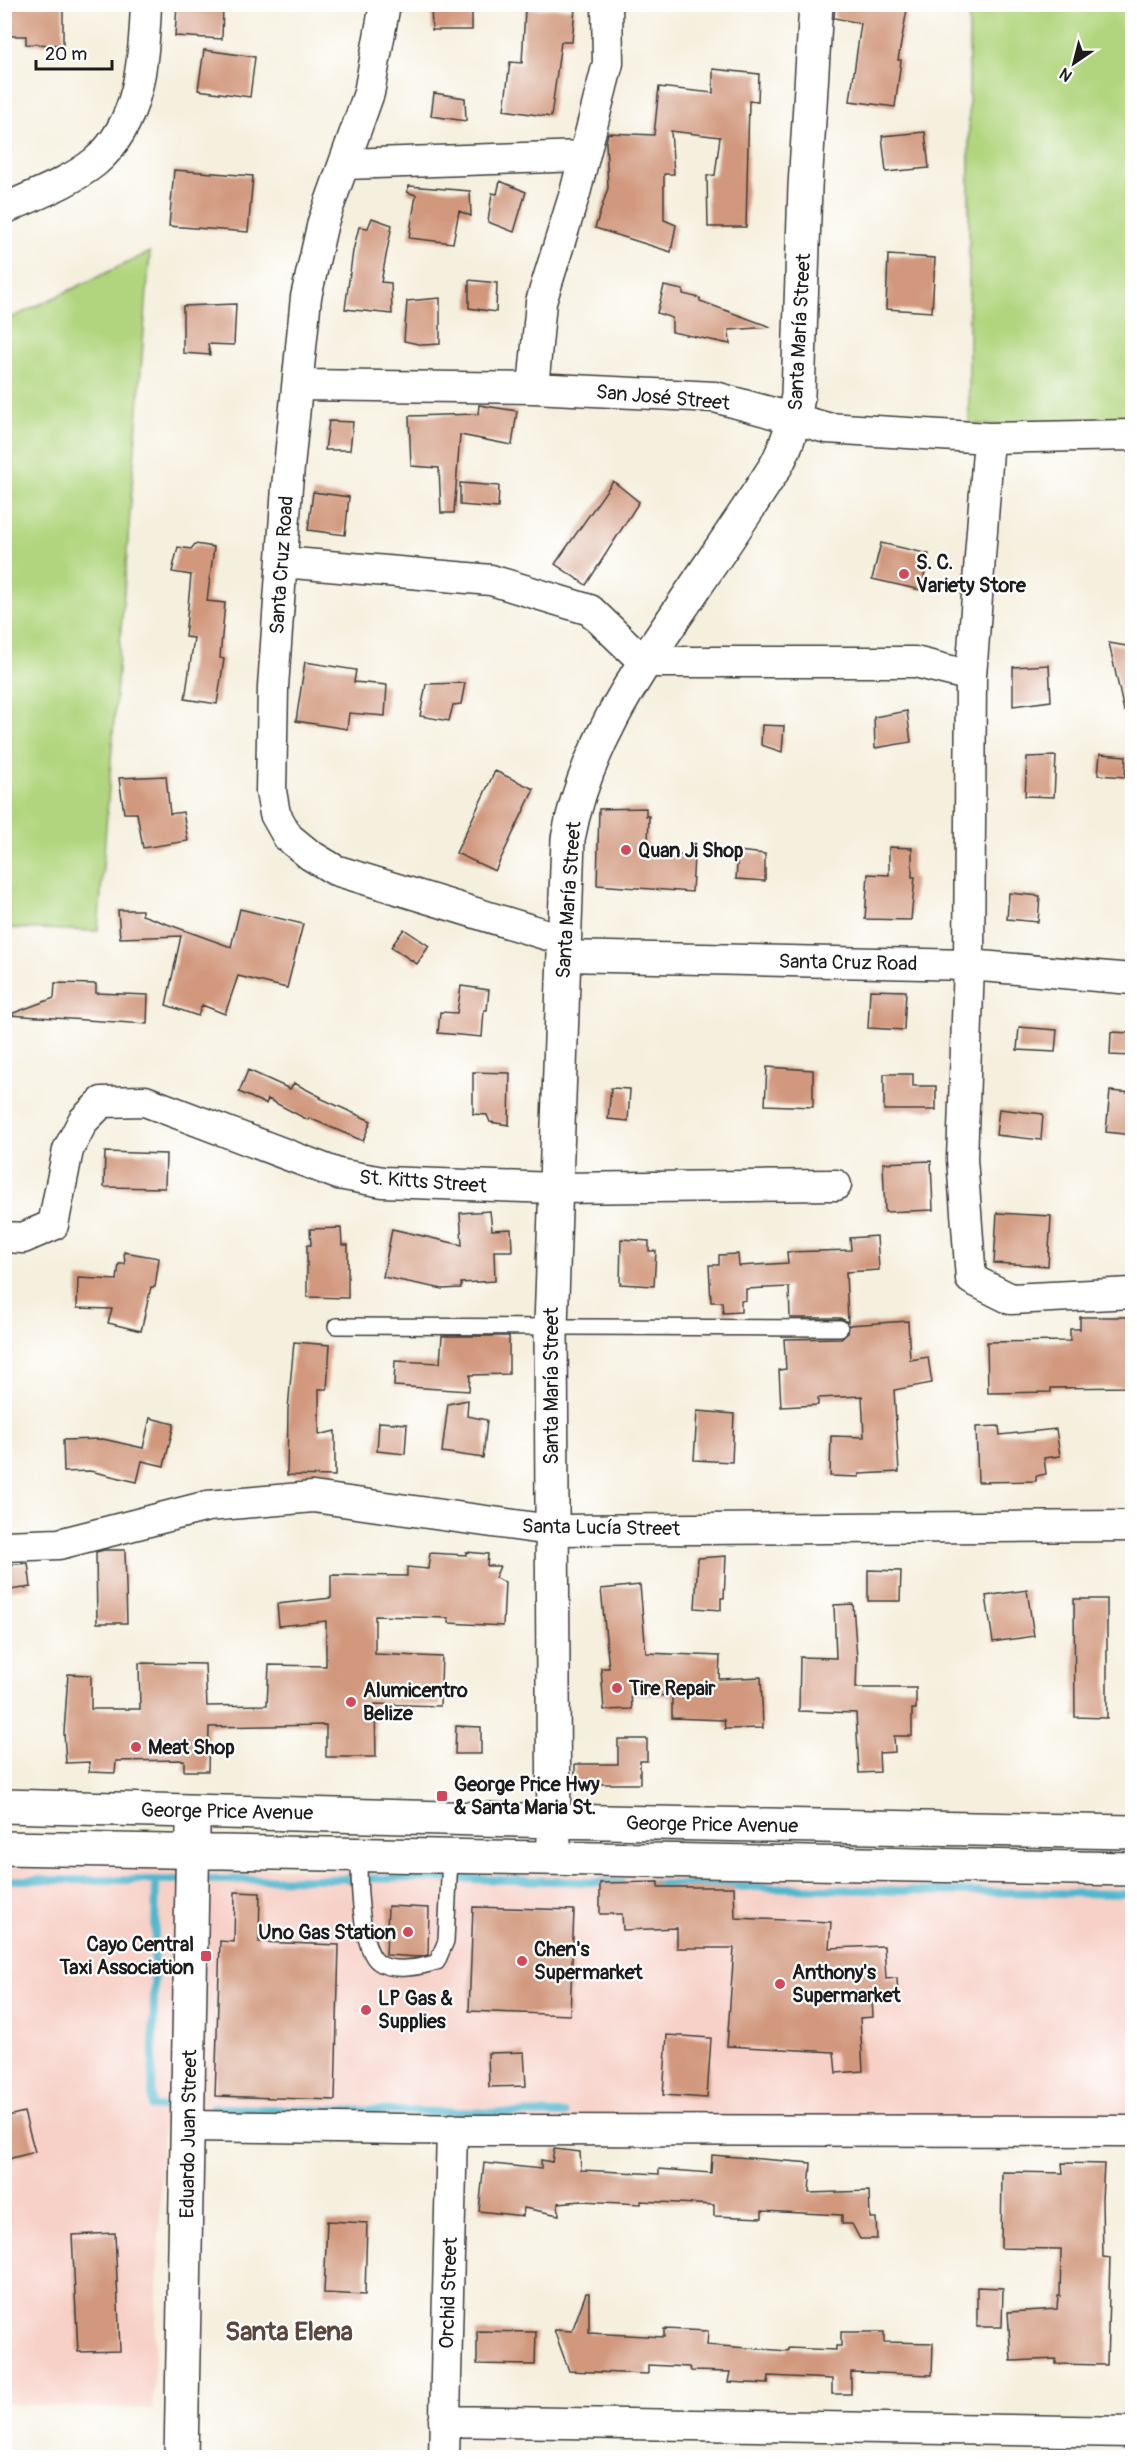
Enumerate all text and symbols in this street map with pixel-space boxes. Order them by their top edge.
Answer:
scale bar [36,33,112,71]
north arrow [1044,33,1104,93]
text: 20 m [45,43,87,66]
text: N [1056,63,1076,86]
street label: Santa María Street [783,252,816,411]
street label: San José Street [595,379,732,416]
street label: Santa Cruz Road [264,495,299,635]
place label: S. C. Variety Store [916,550,1027,598]
marker: S. C. Variety Store [897,567,911,581]
street label: Santa María Street [551,820,587,979]
place label: Quan Ji Shop [638,838,744,863]
marker: Quan Ji Shop [619,843,633,857]
street label: Santa Cruz Road [778,949,918,976]
street label: St. Kitts Street [358,1165,488,1198]
street label: Santa María Street [539,1306,564,1465]
street label: Santa Lucía Street [522,1514,681,1541]
place label: Tire Repair [628,1676,716,1701]
place label: Alumicentro Belize [363,1678,468,1726]
marker: Tire Repair [610,1681,624,1695]
marker: Alumicentro Belize [344,1695,358,1709]
place label: Meat Shop [148,1735,235,1760]
marker: Meat Shop [129,1740,143,1754]
place label: George Price Hwy & Santa Maria St. [454,1772,600,1820]
marker: George Price Hwy & Santa Maria St. [435,1789,449,1803]
street label: George Price Avenue [141,1797,314,1826]
street label: George Price Avenue [626,1810,799,1839]
place label: Uno Gas Station [258,1920,396,1945]
marker: Uno Gas Station [401,1925,415,1939]
place label: Cayo Central Taxi Association [58,1932,194,1980]
place label: Chen's Supermarket [534,1937,644,1985]
marker: Cayo Central Taxi Association [199,1949,213,1963]
marker: Chen's Supermarket [515,1954,529,1968]
place label: Anthony's Supermarket [792,1960,902,2008]
marker: Anthony's Supermarket [773,1977,787,1991]
place label: LP Gas & Supplies [378,1986,453,2034]
marker: LP Gas & Supplies [359,2003,373,2017]
street label: Eduardo Juan Street [175,2048,202,2219]
street label: Orchid Street [434,2236,463,2349]
district label: Santa Elena [225,2316,353,2348]

